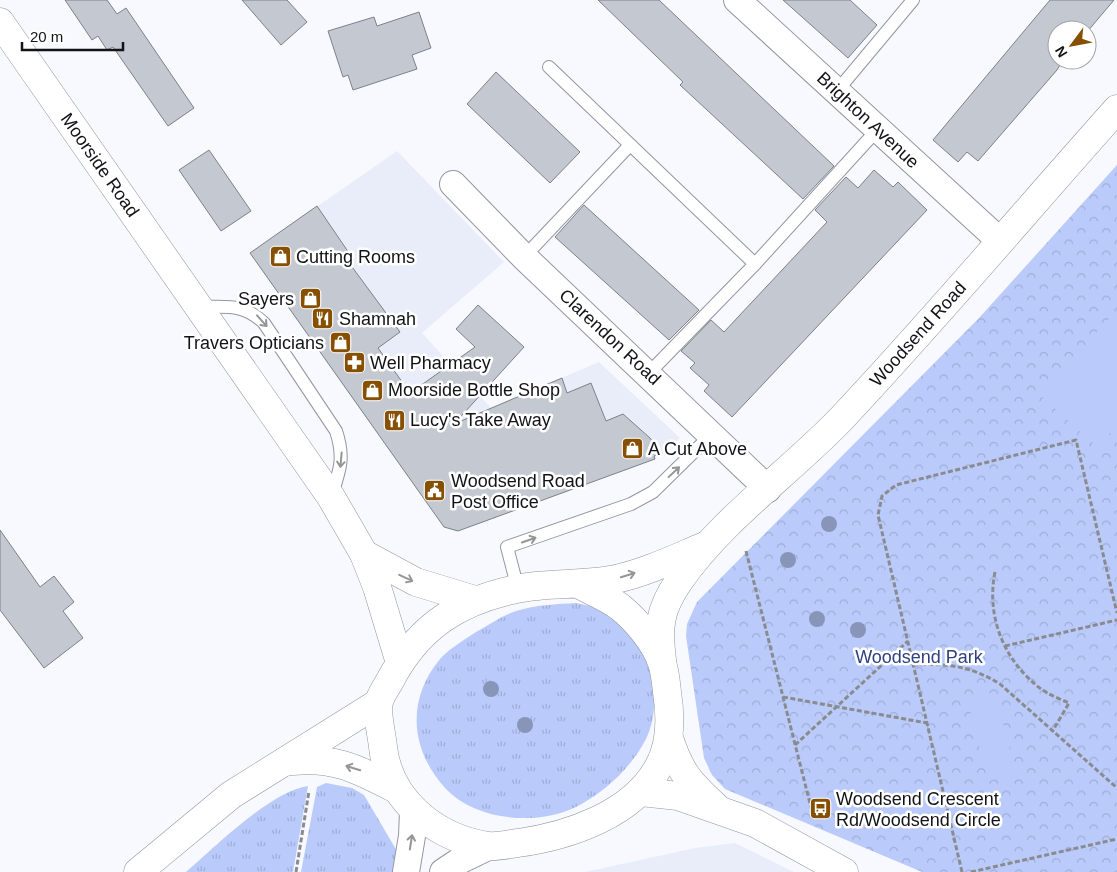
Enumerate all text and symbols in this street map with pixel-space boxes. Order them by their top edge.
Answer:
scale bar [22,20,124,52]
north arrow [1047,20,1097,70]
text: 20 m [30,28,63,45]
text: N [1052,43,1070,60]
street label: Brighton Avenue [813,68,923,172]
street label: Moorside Road [57,109,143,221]
shop icon: Cutting Rooms [268,245,292,269]
place label: Cutting Rooms [296,247,415,267]
street label: Woodsend Road [866,278,970,390]
street label: Clarendon Road [555,285,665,389]
shop icon: Sayers [298,287,322,311]
place label: Sayers [238,289,294,309]
restaurant icon: Shamnah [311,307,335,331]
place label: Shamnah [339,309,416,329]
one-way arrow [256,315,268,328]
shop icon: Travers Opticians [328,331,352,355]
place label: Travers Opticians [184,333,324,353]
pharmacy icon: Well Pharmacy [342,351,366,375]
place label: Well Pharmacy [370,353,491,373]
shop icon: Moorside Bottle Shop [360,378,384,402]
place label: Moorside Bottle Shop [388,380,560,400]
restaurant icon: Lucy's Take Away [382,408,406,432]
place label: Lucy's Take Away [410,410,551,430]
shop icon: A Cut Above [620,437,644,461]
place label: A Cut Above [648,439,747,459]
one-way arrow [336,451,346,467]
one-way arrow [668,466,681,478]
place label: Woodsend Road Post Office [451,471,585,512]
public building icon: Woodsend Road Post Office [423,479,447,503]
one-way arrow [521,534,537,544]
one-way arrow [620,570,635,579]
one-way arrow [398,574,413,583]
park label: Woodsend Park [855,647,984,667]
one-way arrow [345,762,361,772]
place label: Woodsend Crescent Rd/Woodsend Circle [836,789,1001,830]
bus stop icon: Woodsend Crescent Rd/Woodsend Circle [808,797,832,821]
one-way arrow [406,834,416,850]

